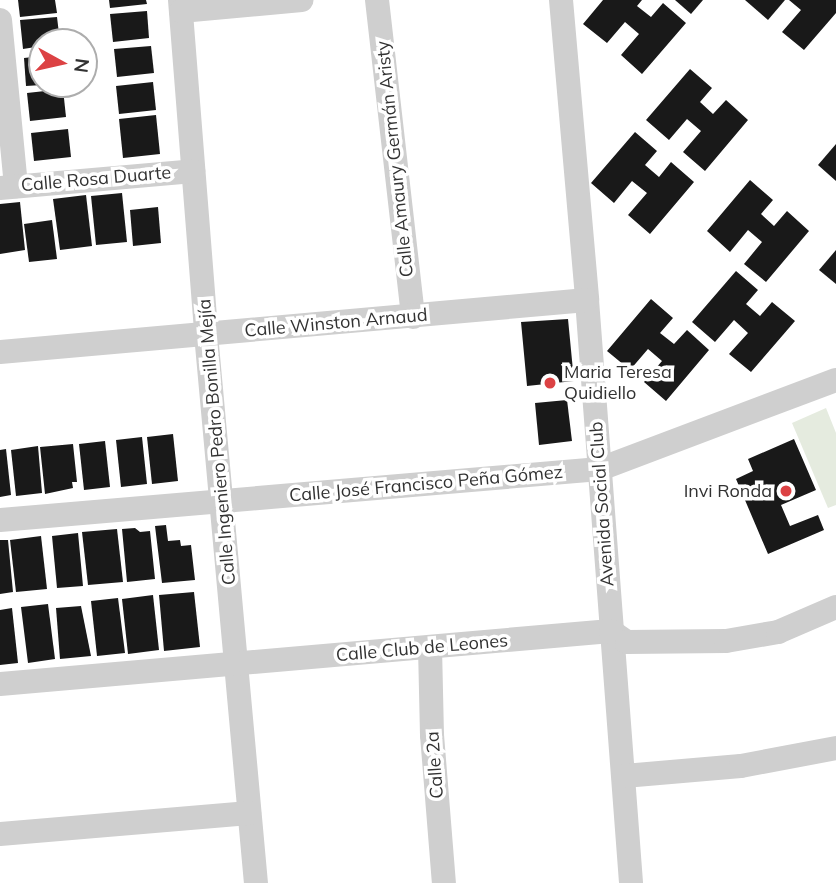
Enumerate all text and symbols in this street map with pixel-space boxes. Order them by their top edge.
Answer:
north arrow [28,28,98,98]
street label: Calle Amaury Germán Aristy [372,40,418,278]
text: N [69,57,95,74]
street label: Calle Rosa Duarte [20,162,172,196]
street label: Calle Ingeniero Pedro Bonilla Mejía [194,298,240,586]
street label: Calle Winston Arnaud [244,304,428,342]
place label: Maria Teresa Quidiello [564,362,672,404]
marker: Maria Teresa Quidiello [542,375,558,391]
street label: Avenida Social Club [585,421,619,587]
street label: Calle José Francisco Peña Gómez [288,461,564,507]
place label: Invi Ronda [684,480,772,502]
marker: Invi Ronda [778,483,794,499]
street label: Calle Club de Leones [335,630,509,666]
street label: Calle 2a [422,731,448,799]

